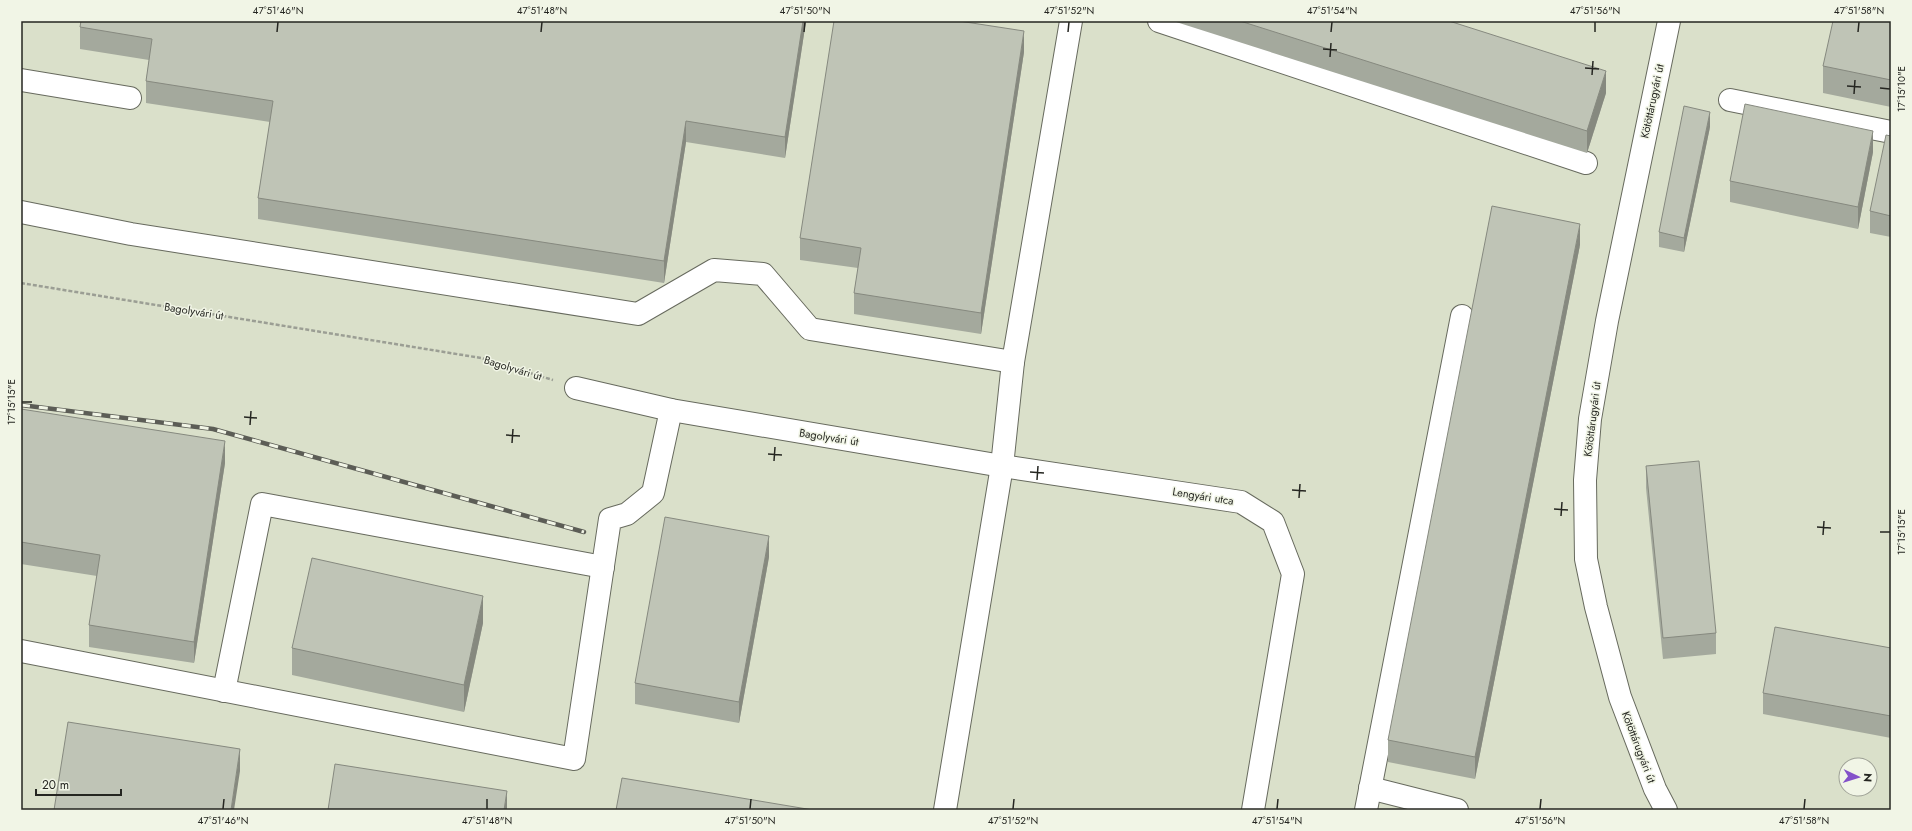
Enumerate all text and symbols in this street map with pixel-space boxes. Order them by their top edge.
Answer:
text: 47°51'46"N [253,3,303,18]
text: 47°51'48"N [517,3,567,18]
text: 47°51'50"N [780,3,830,18]
text: 47°51'52"N [1044,3,1094,18]
text: 47°51'54"N [1307,3,1357,18]
text: 47°51'56"N [1570,3,1620,18]
text: 47°51'58"N [1834,3,1884,18]
street label: Kötöttárugyári út [1636,62,1668,140]
text: 17°15'10"E [1894,66,1909,112]
street label: Bagolyvári út [163,298,225,324]
street label: Bagolyvári út [482,352,544,385]
text: 17°15'15"E [4,379,19,425]
street label: Kötöttárugyári út [1579,380,1605,457]
street label: Bagolyvári út [798,424,860,450]
street label: Lengyári utca [1171,483,1235,509]
text: 17°15'15"E [1894,509,1909,555]
street label: Kötöttárugyári út [1618,709,1660,785]
north arrow [1838,757,1878,797]
scale bar [36,771,121,797]
text: N [1860,773,1876,783]
text: 20 m [42,776,69,794]
text: 47°51'46"N [198,813,248,828]
text: 47°51'48"N [462,813,512,828]
text: 47°51'50"N [725,813,775,828]
text: 47°51'52"N [988,813,1038,828]
text: 47°51'54"N [1252,813,1302,828]
text: 47°51'56"N [1515,813,1565,828]
text: 47°51'58"N [1779,813,1829,828]

